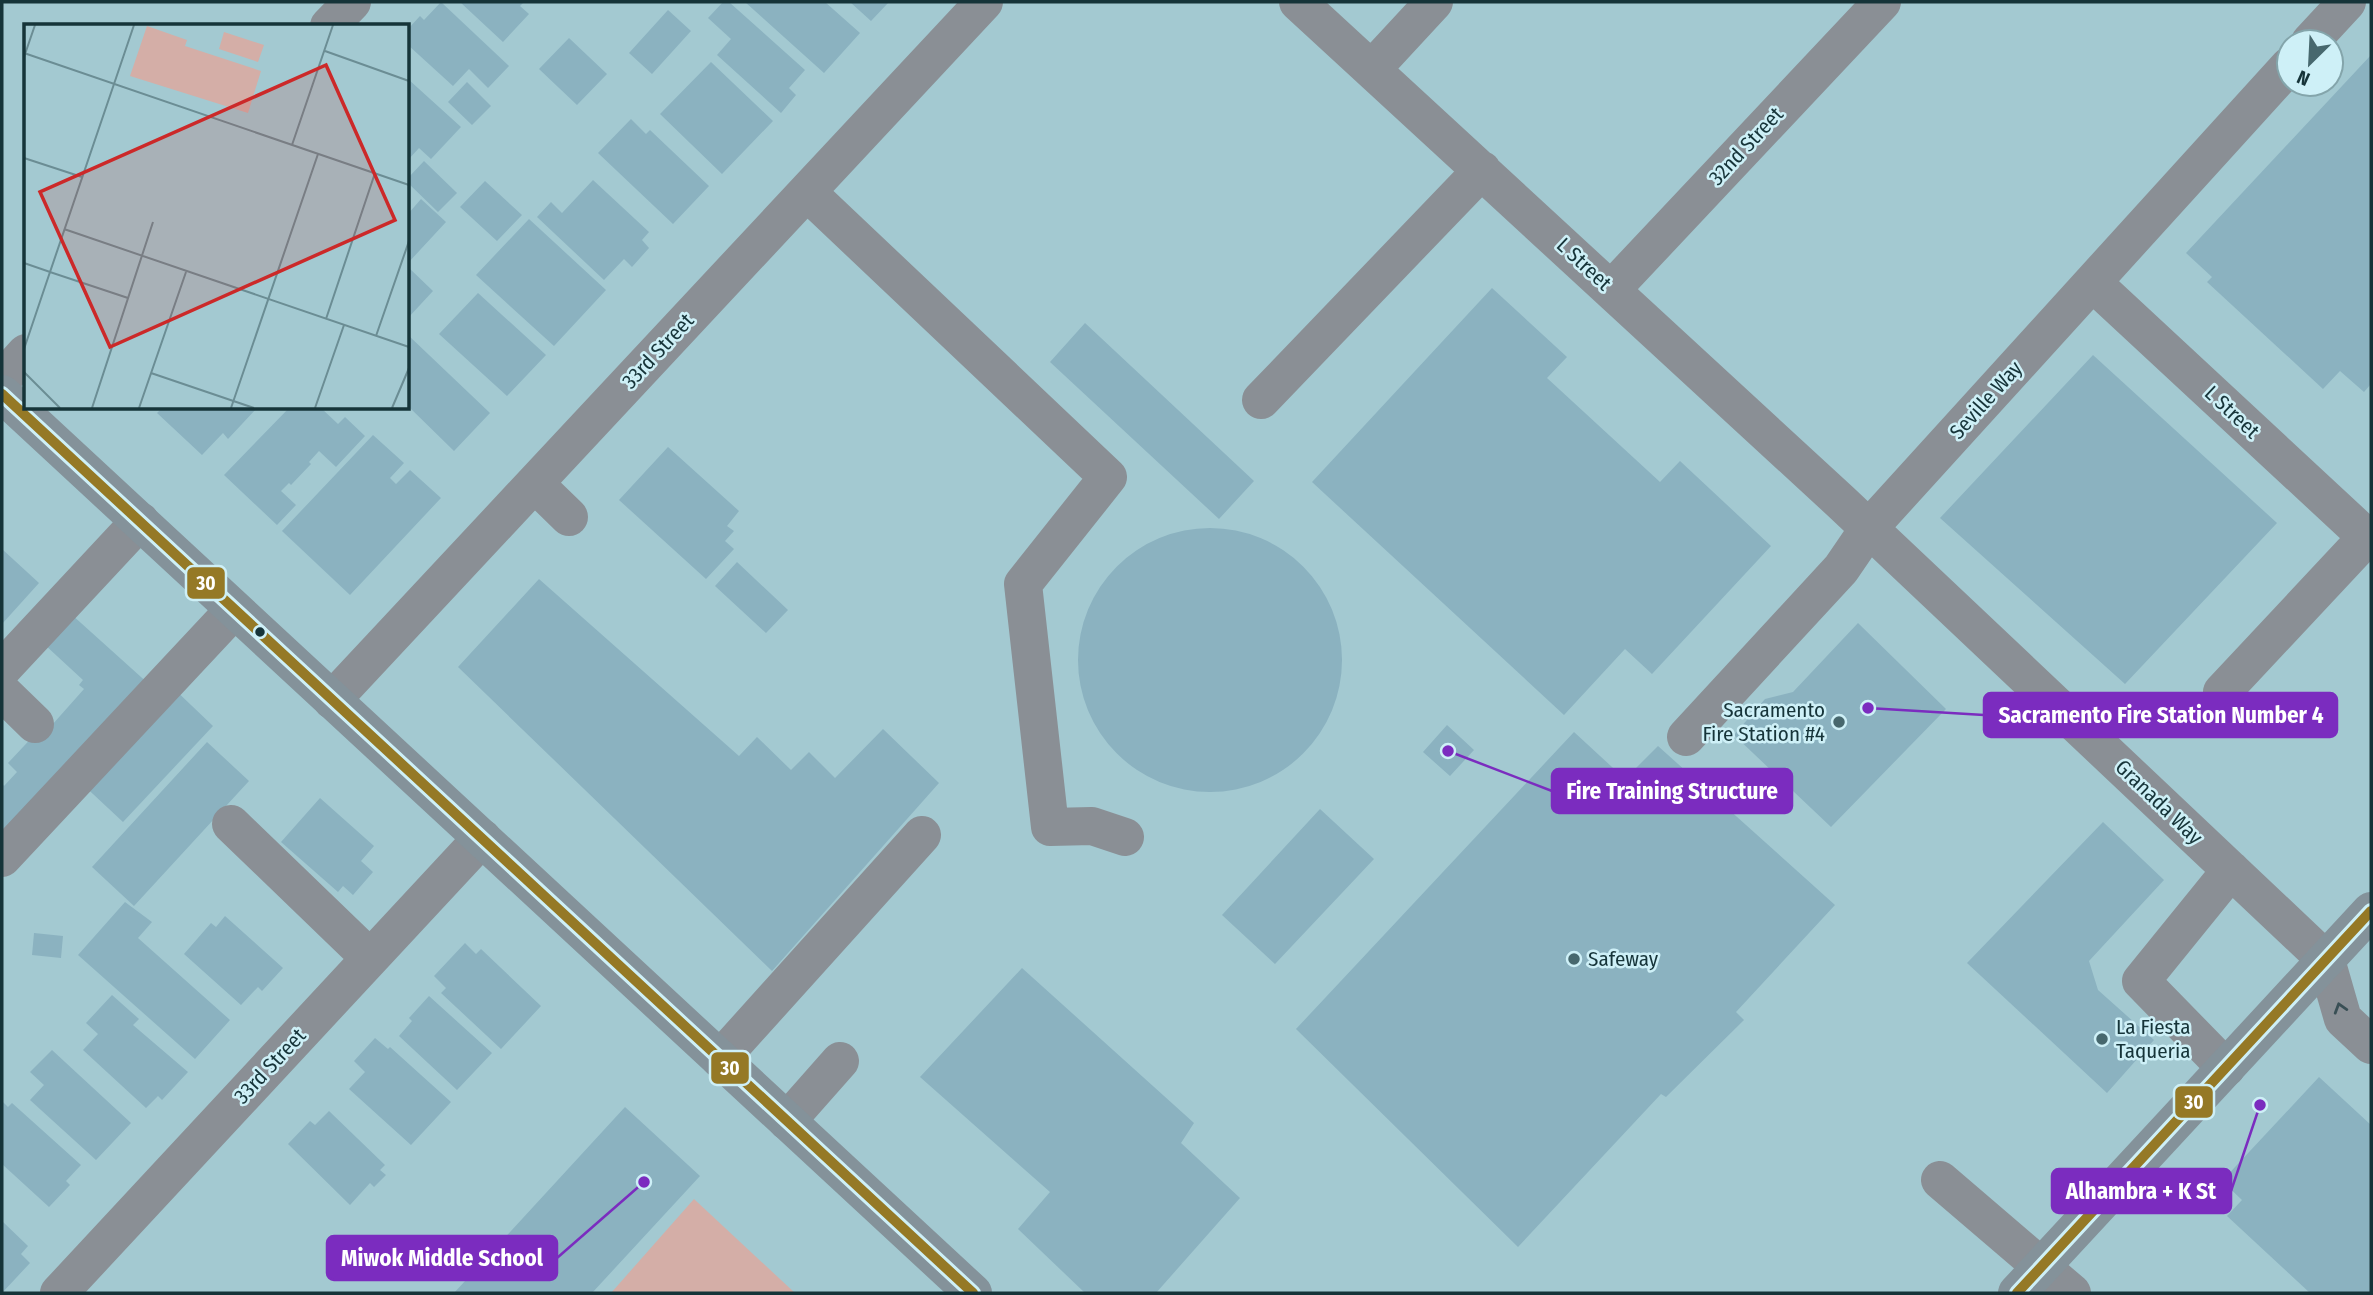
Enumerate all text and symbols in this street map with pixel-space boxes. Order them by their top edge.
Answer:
inset map [24,24,410,410]
north arrow [2275,28,2345,98]
text: N [2293,65,2313,91]
street label: 32nd Street [1703,101,1789,191]
street label: L Street [1551,232,1617,296]
street label: 33rd Street [617,308,699,394]
street label: Seville Way [1944,355,2028,444]
street label: L Street [2199,380,2265,444]
line badge: 30 [186,566,226,600]
text: 30 [195,572,216,595]
unlabelled marker [253,625,267,639]
callout: Sacramento Fire Station Number 4 [1984,693,2337,737]
place label: Sacramento Fire Station #4 [1702,697,1825,747]
text: Sacramento Fire Station Number 4 [1998,701,2324,729]
marker: Sacramento Fire Station #4 [1831,714,1847,730]
street label: Granada Way [2110,754,2209,850]
callout: Fire Training Structure [1552,769,1792,813]
text: Fire Training Structure [1566,777,1778,805]
place label: Safeway [1588,946,1659,972]
marker: Safeway [1566,951,1582,967]
one-way arrow [2334,1002,2348,1015]
place label: La Fiesta Taqueria [2116,1014,2191,1064]
street label: 33rd Street [229,1023,311,1109]
marker: La Fiesta Taqueria [2094,1031,2110,1047]
line badge: 30 [710,1051,750,1085]
text: 30 [719,1057,740,1080]
line badge: 30 [2174,1085,2214,1119]
text: 30 [2183,1091,2204,1114]
callout: Alhambra + K St [2052,1169,2231,1213]
text: Alhambra + K St [2065,1177,2217,1205]
callout: Miwok Middle School [327,1236,557,1280]
text: Miwok Middle School [341,1244,544,1272]

